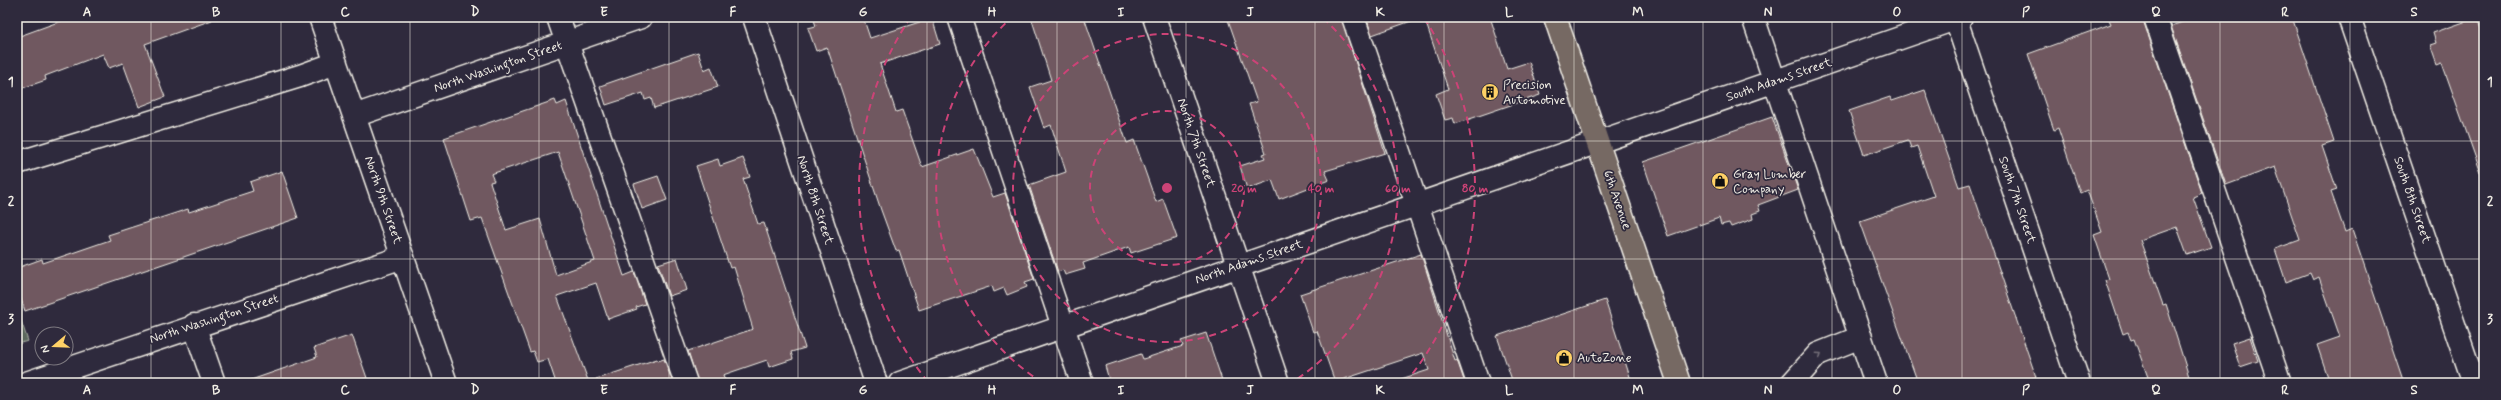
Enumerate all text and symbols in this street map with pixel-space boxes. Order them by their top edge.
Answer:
text: A [83,4,91,21]
text: B [212,4,221,21]
text: C [340,4,350,21]
text: D [471,4,480,21]
text: E [600,4,608,21]
text: F [730,4,737,21]
text: G [859,4,868,21]
text: H [988,4,997,21]
text: I [1118,4,1125,21]
text: J [1246,4,1254,21]
text: K [1375,4,1385,21]
text: L [1505,4,1514,21]
text: M [1632,4,1644,21]
text: N [1764,4,1773,21]
text: O [1893,4,1902,21]
text: P [2022,4,2030,21]
text: Q [2151,4,2161,21]
text: R [2281,4,2289,21]
text: S [2410,4,2418,21]
street label: North Washington Street [432,37,565,99]
street label: South Adams Street [1724,54,1834,106]
text: 1 [8,74,14,91]
text: 1 [2487,74,2493,91]
place label: Precision Automotive [1503,77,1566,109]
building icon: Precision Automotive [1480,82,1500,102]
street label: North 7th Street [1173,96,1219,190]
street label: North 8th Street [793,153,838,247]
street label: North 9th Street [360,154,406,246]
street label: South 7th Street [1994,154,2040,246]
street label: South 8th Street [2389,154,2435,246]
place label: Gray Lumber Company [1733,166,1807,198]
street label: 6th Avenue [1599,168,1635,232]
shop icon: Gray Lumber Company [1710,171,1730,191]
centre of rings [1160,181,1174,195]
text: 20 m [1231,181,1257,197]
text: 40 m [1308,181,1335,197]
text: 60 m [1385,181,1411,197]
text: 80 m [1462,181,1489,197]
text: 2 [8,193,15,210]
text: 2 [2487,193,2494,210]
street label: North Adams Street [1193,235,1305,288]
street label: North Washington Street [147,290,281,350]
text: 3 [8,311,14,328]
text: 3 [2487,311,2493,328]
north arrow [34,326,74,366]
text: N [38,343,53,355]
shop icon: AutoZone [1554,348,1574,368]
place label: AutoZone [1577,350,1632,367]
one-way arrow [1815,353,1822,360]
text: A [83,382,91,399]
text: B [212,382,221,399]
text: C [340,382,350,399]
text: D [471,382,480,399]
text: E [600,382,608,399]
text: F [730,382,737,399]
text: G [859,382,868,399]
text: H [988,382,997,399]
text: I [1118,382,1125,399]
text: J [1246,382,1254,399]
text: K [1375,382,1385,399]
text: L [1505,382,1514,399]
text: M [1632,382,1644,399]
text: N [1764,382,1773,399]
text: O [1893,382,1902,399]
text: P [2022,382,2030,399]
text: Q [2151,382,2161,399]
text: R [2281,382,2289,399]
text: S [2410,382,2418,399]

